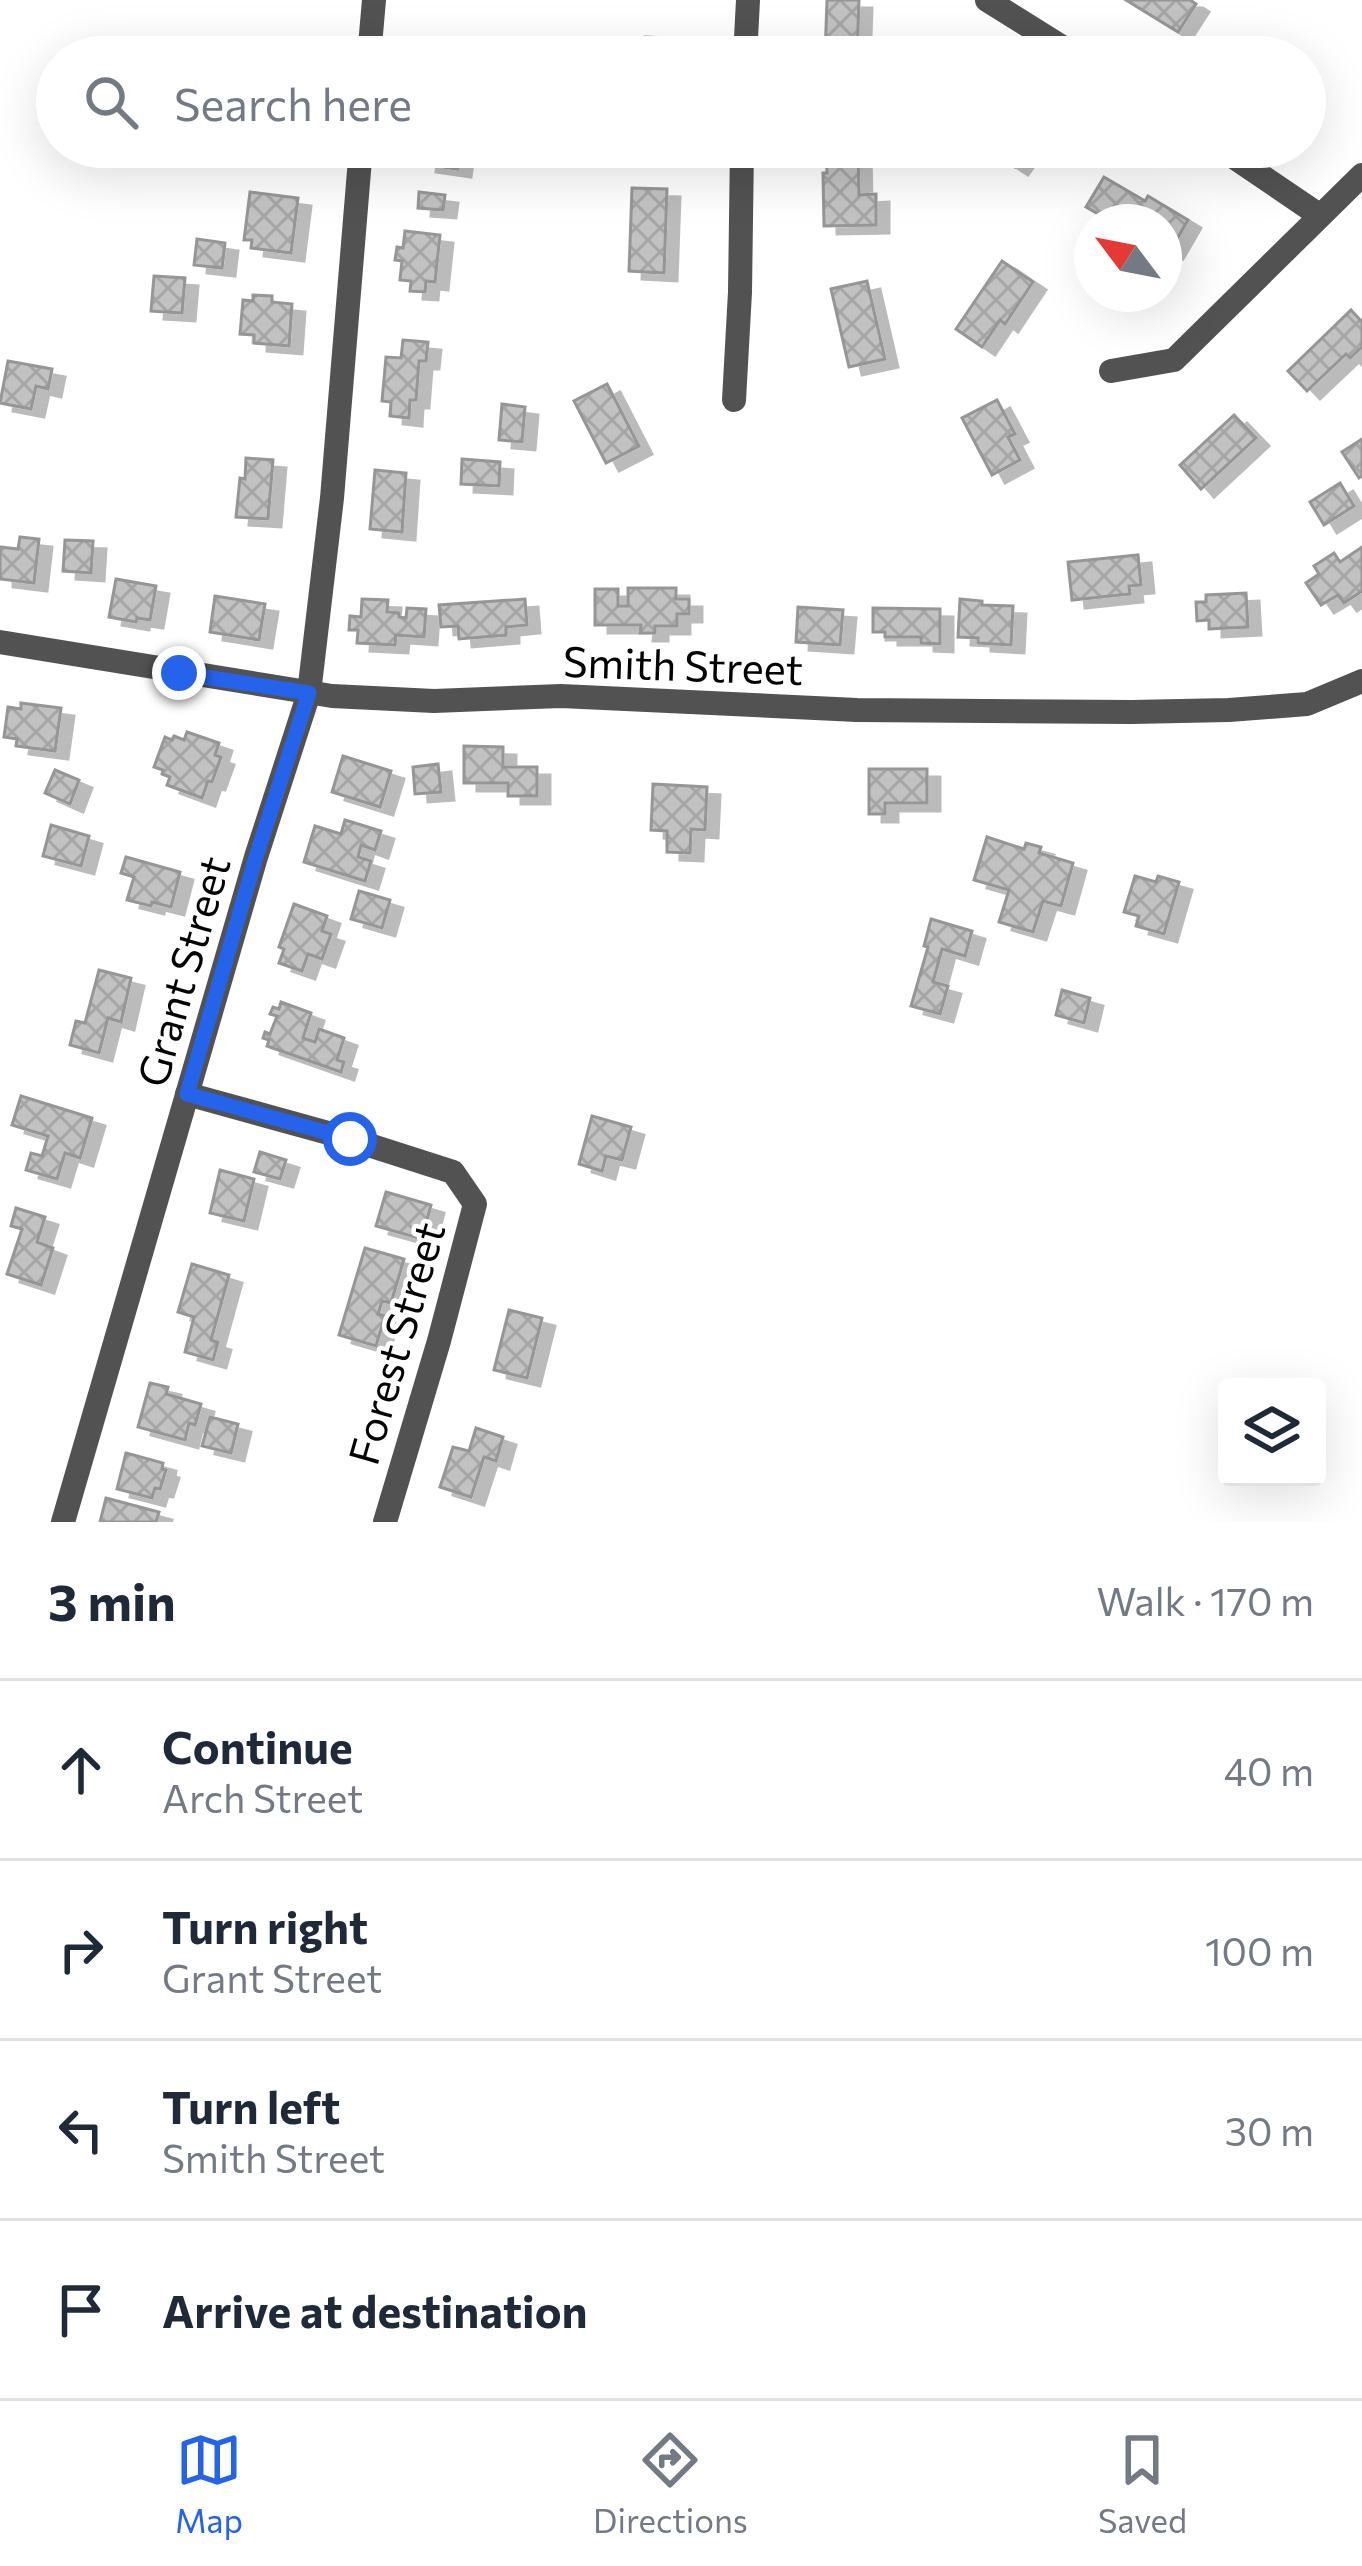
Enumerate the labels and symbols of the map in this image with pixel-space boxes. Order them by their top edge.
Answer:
north arrow [1074,204,1182,312]
street label: Smith Street [562,634,804,694]
route end [152,646,206,700]
street label: Grant Street [124,850,240,1092]
route start [323,1112,377,1166]
street label: Forest Street [336,1216,454,1470]

